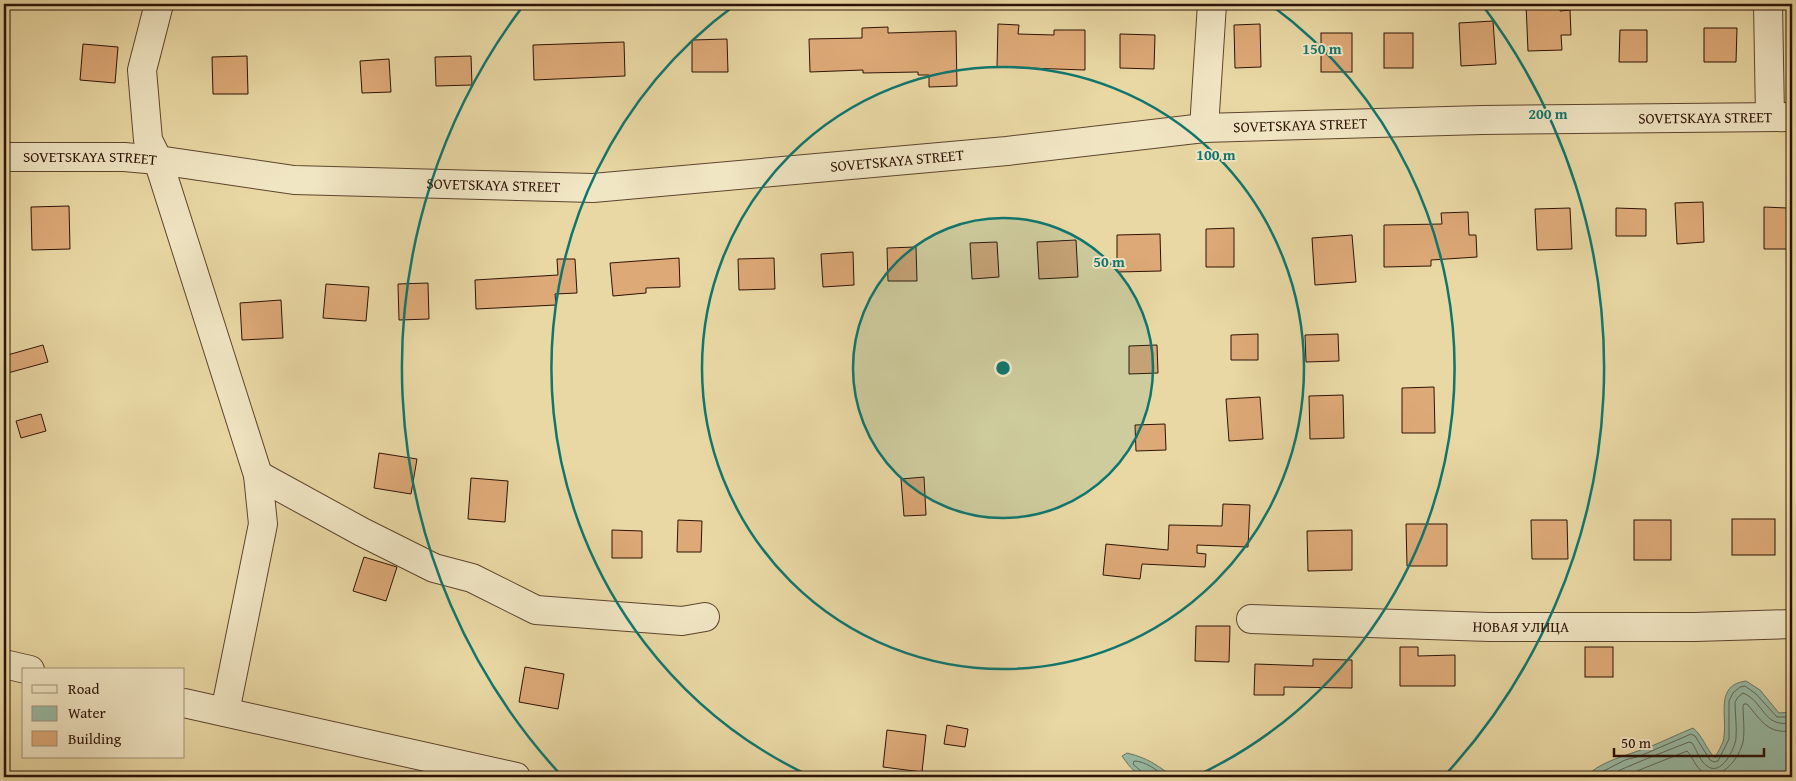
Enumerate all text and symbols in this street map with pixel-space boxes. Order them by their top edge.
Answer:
text: 150 m [1302,38,1342,59]
text: 200 m [1528,103,1568,124]
street label: SOVETSKAYA STREET [1638,106,1773,128]
street label: SOVETSKAYA STREET [1233,112,1368,137]
street label: SOVETSKAYA STREET [829,144,965,177]
text: 100 m [1196,144,1236,165]
street label: SOVETSKAYA STREET [23,146,158,170]
street label: SOVETSKAYA STREET [426,173,561,197]
text: 50 m [1093,251,1125,272]
centre of rings [994,359,1012,377]
street label: НОВАЯ УЛИЦА [1472,615,1569,637]
legend [22,668,185,758]
text: Road [68,678,99,699]
text: Water [68,702,106,723]
scale bar [1614,726,1764,758]
text: Building [68,728,122,749]
text: 50 m [1621,732,1652,753]

